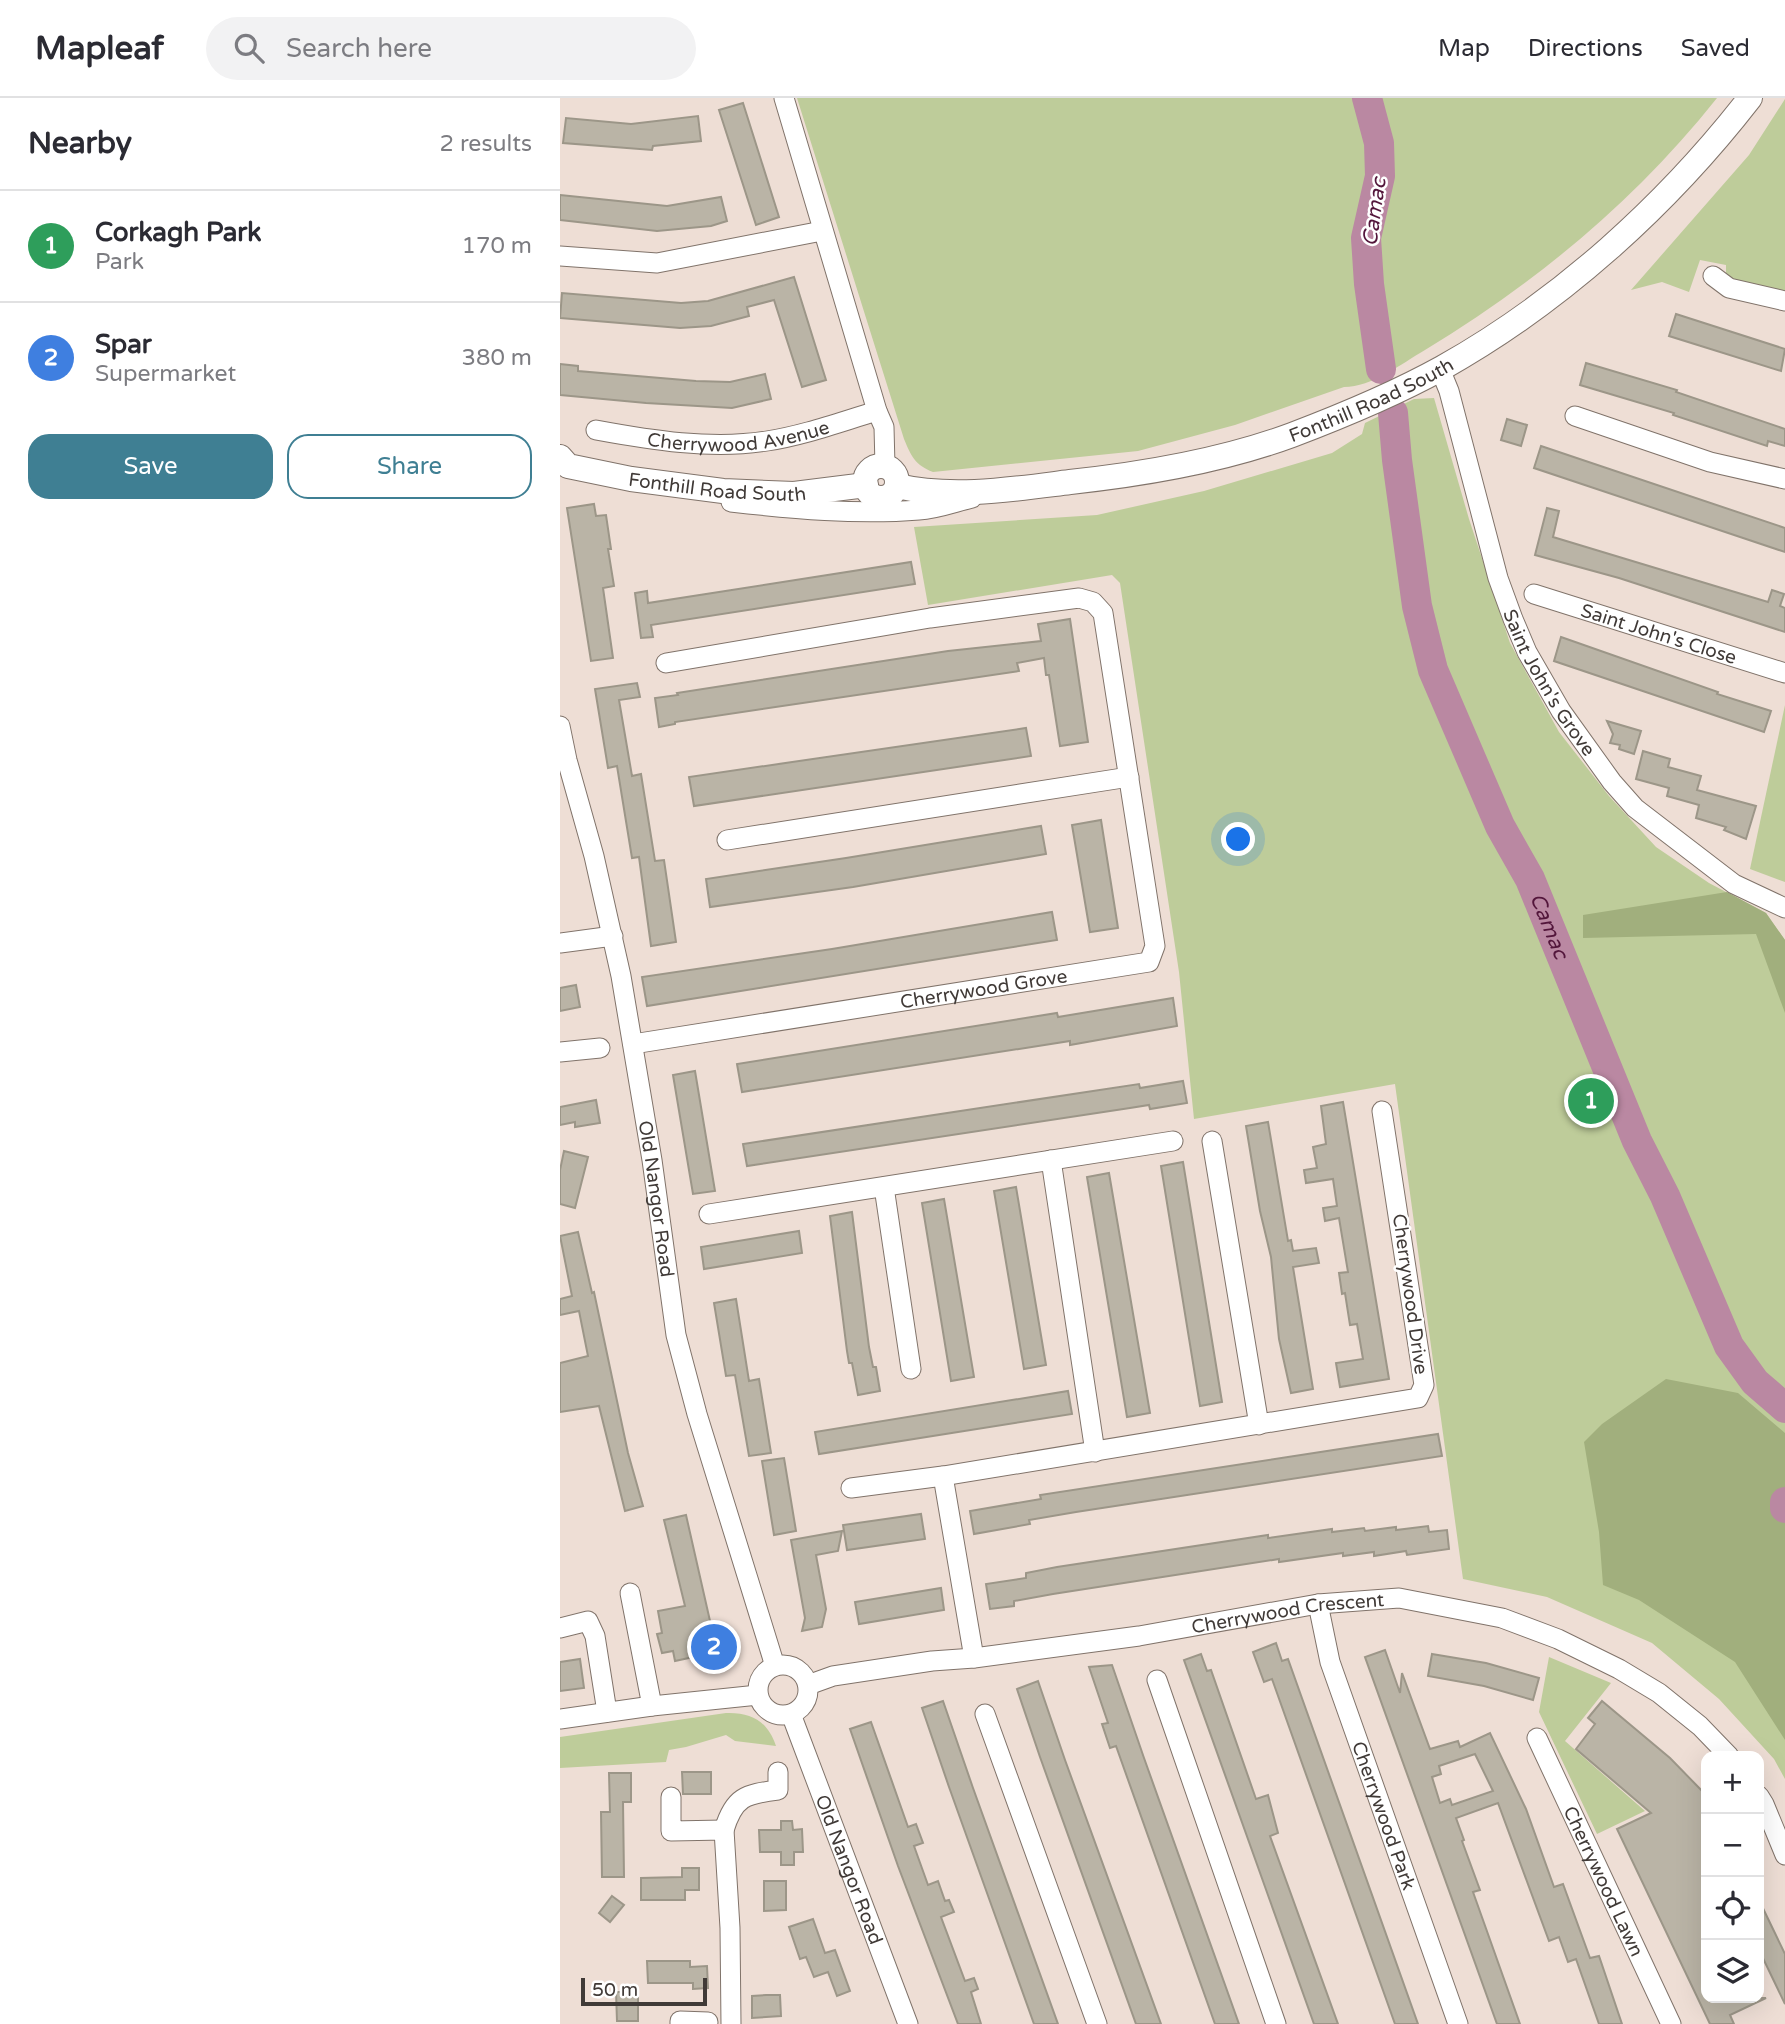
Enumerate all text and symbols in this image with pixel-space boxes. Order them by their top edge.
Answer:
search box [206,17,696,80]
text: Mapleaf [35,29,164,68]
icon: search [230,29,268,67]
text: Search here [286,33,432,64]
text: Map [1438,34,1490,63]
text: Directions [1528,34,1643,63]
text: Saved [1681,34,1750,63]
text: Nearby [28,125,132,162]
text: 2 results [439,130,532,158]
water label: Camac [1357,175,1392,248]
text: Corkagh Park [95,217,261,248]
text: 1 [44,232,58,260]
text: 170 m [462,232,532,260]
text: Park [95,248,144,276]
text: Spar [95,329,152,360]
text: 2 [44,344,58,372]
text: 380 m [462,344,532,372]
street label: Fonthill Road South [1286,354,1458,447]
text: Supermarket [95,360,236,388]
street label: Cherrywood Avenue [646,416,832,457]
button: Save [28,434,273,499]
button: Share [287,434,532,499]
street label: Fonthill Road South [627,469,807,506]
street label: Saint John's Close [1578,599,1739,669]
street label: Saint John's Grove [1498,606,1600,761]
your location [1221,822,1255,856]
water label: Camac [1524,890,1574,964]
street label: Cherrywood Grove [899,965,1069,1013]
pin: 1 [1568,1075,1614,1127]
street label: Old Nangor Road [634,1119,678,1279]
street label: Cherrywood Drive [1388,1212,1432,1376]
street label: Cherrywood Crescent [1190,1589,1385,1638]
pin: 2 [691,1621,737,1673]
street label: Cherrywood Park [1347,1739,1420,1893]
map controls [1701,1751,1764,2003]
button: + [1701,1751,1764,1814]
street label: Old Nangor Road [810,1792,887,1947]
street label: Cherrywood Lawn [1558,1803,1648,1960]
button: − [1701,1814,1764,1877]
button: locate [1701,1877,1764,1940]
button: layers [1701,1940,1764,2003]
scale bar [581,1975,707,2007]
text: 50 m [592,1979,638,2001]

